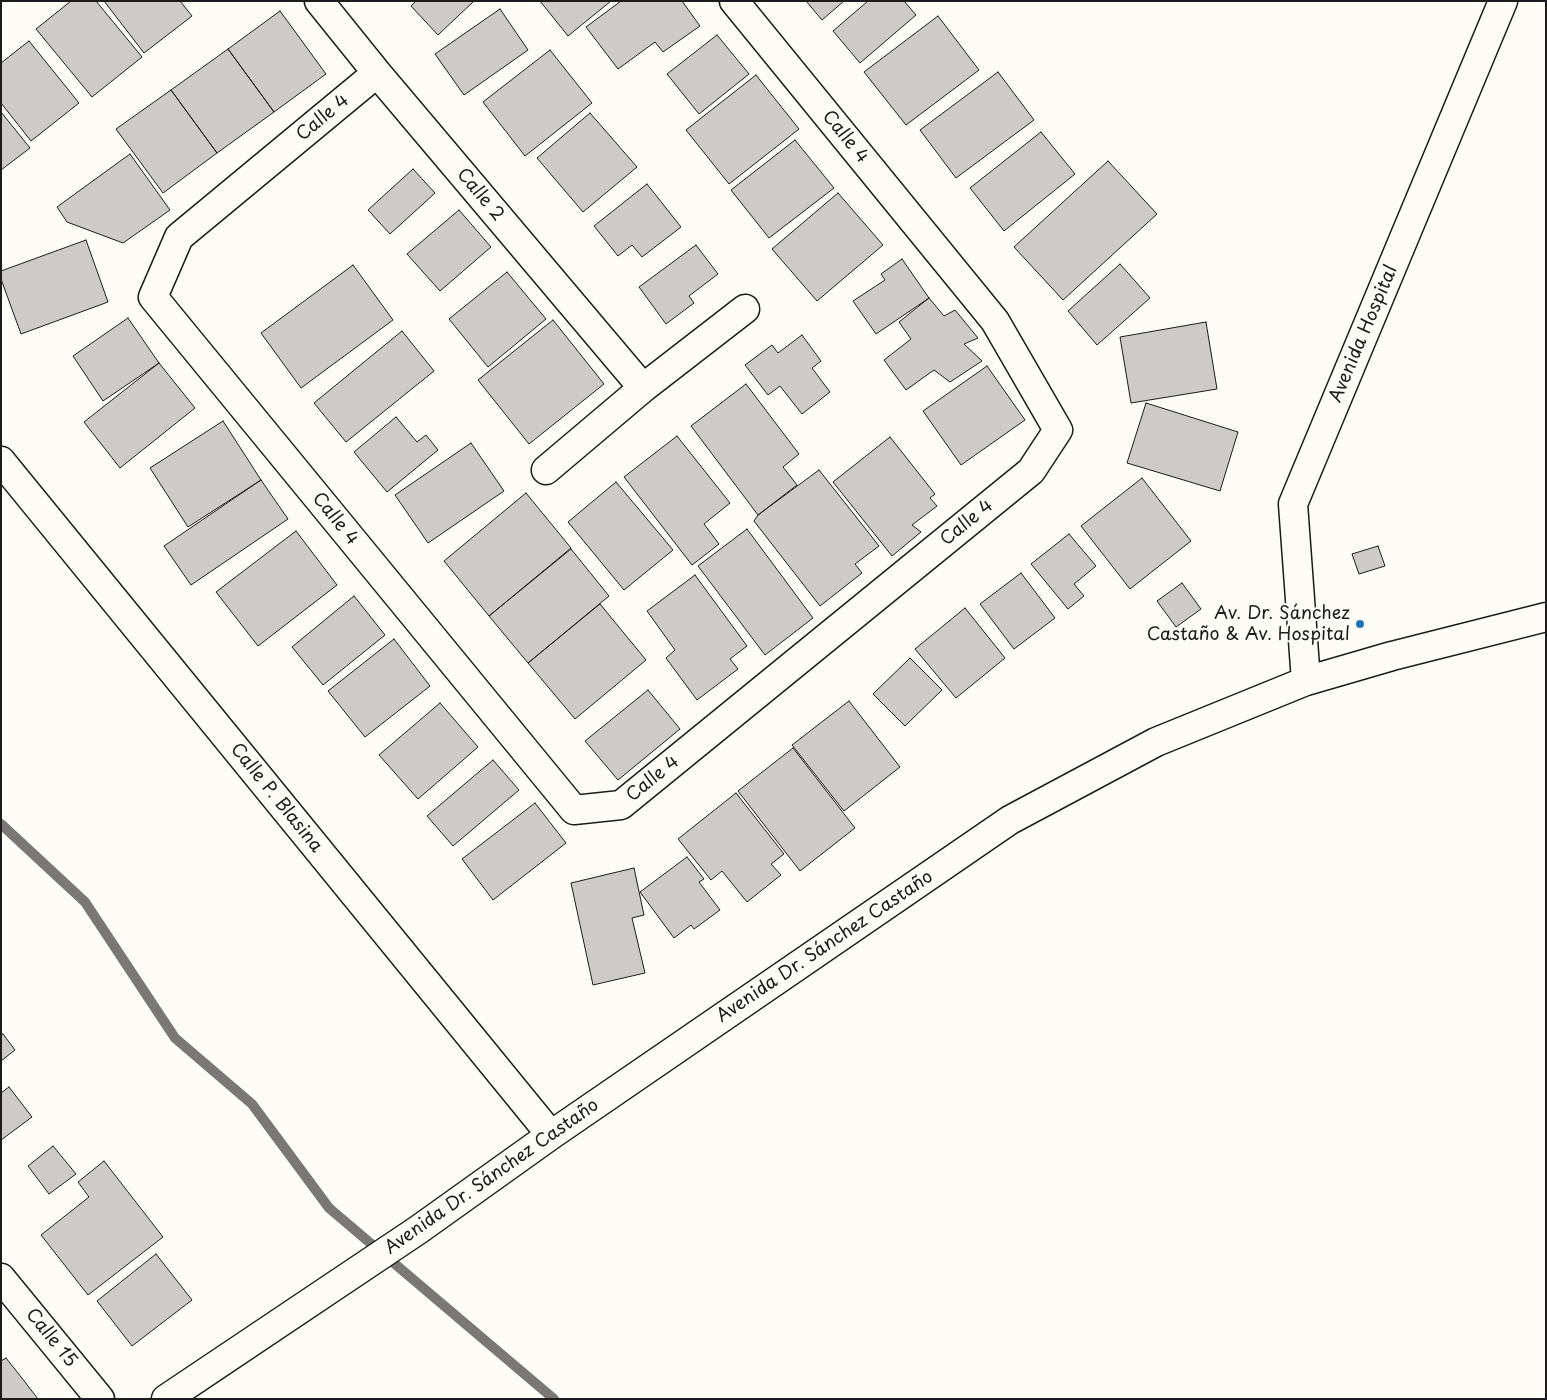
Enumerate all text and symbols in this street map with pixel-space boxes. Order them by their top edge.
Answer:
street label: Calle 4 [292,90,354,146]
street label: Calle 4 [817,106,873,168]
street label: Calle 2 [452,164,508,226]
street label: Avenida Hospital [1325,262,1403,406]
street label: Calle 4 [307,488,363,550]
street label: Calle 4 [936,495,998,551]
place label: Av. Dr. Sánchez Castaño & Av. Hospital [1147,603,1350,646]
marker: Av. Dr. Sánchez Castaño & Av. Hospital [1354,618,1366,630]
street label: Calle P. Blasina [225,739,327,857]
street label: Calle 4 [622,751,684,807]
street label: Avenida Dr. Sánchez Castaño [713,866,937,1028]
street label: Avenida Dr. Sánchez Castaño [381,1095,603,1259]
street label: Calle 15 [21,1304,81,1372]

